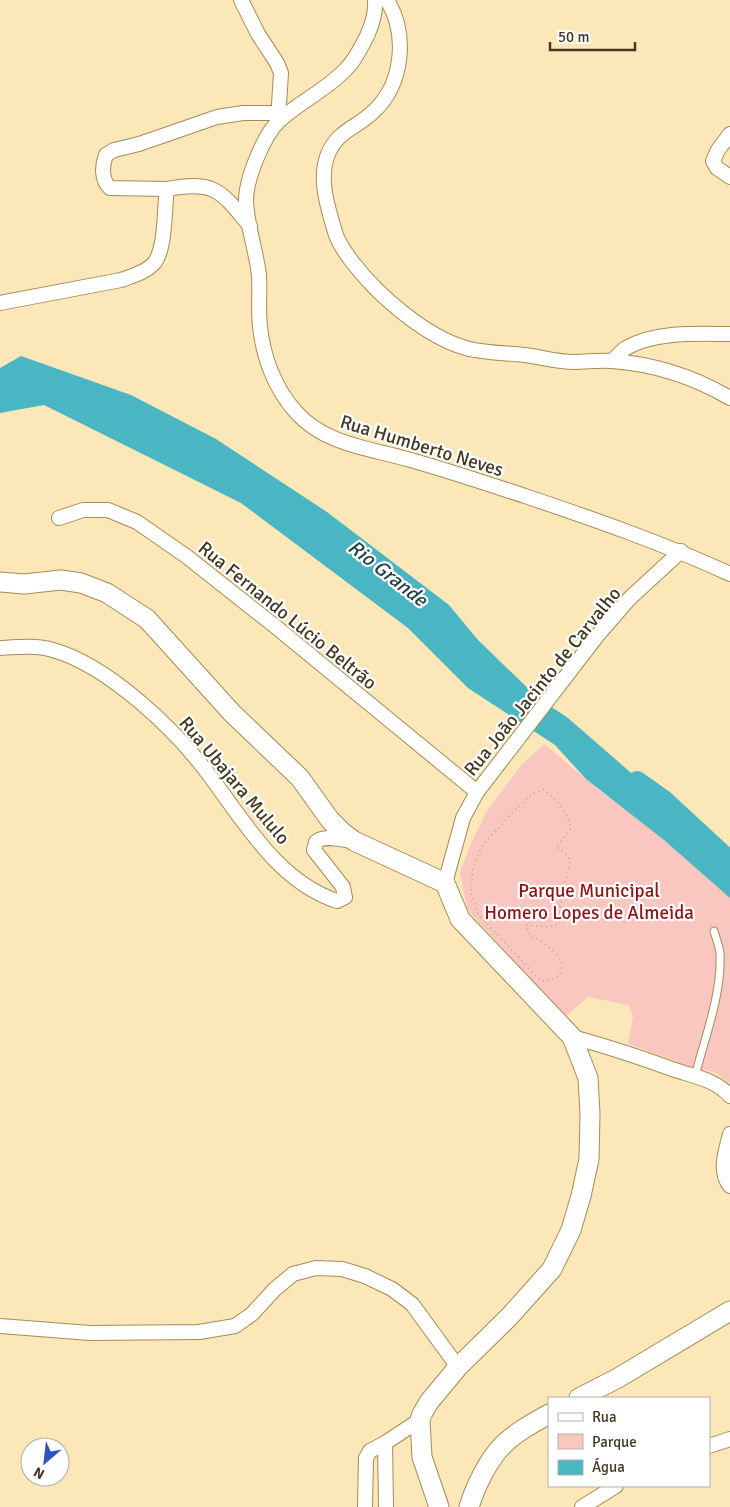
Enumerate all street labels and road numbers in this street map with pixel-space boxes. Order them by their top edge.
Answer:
street label: Rua Humberto Neves [337,410,506,482]
street label: Rua Fernando Lúcio Beltrão [193,536,382,695]
street label: Rua João Jacinto de Carvalho [459,582,627,781]
street label: Rua Ubajara Mululo [174,712,295,850]

